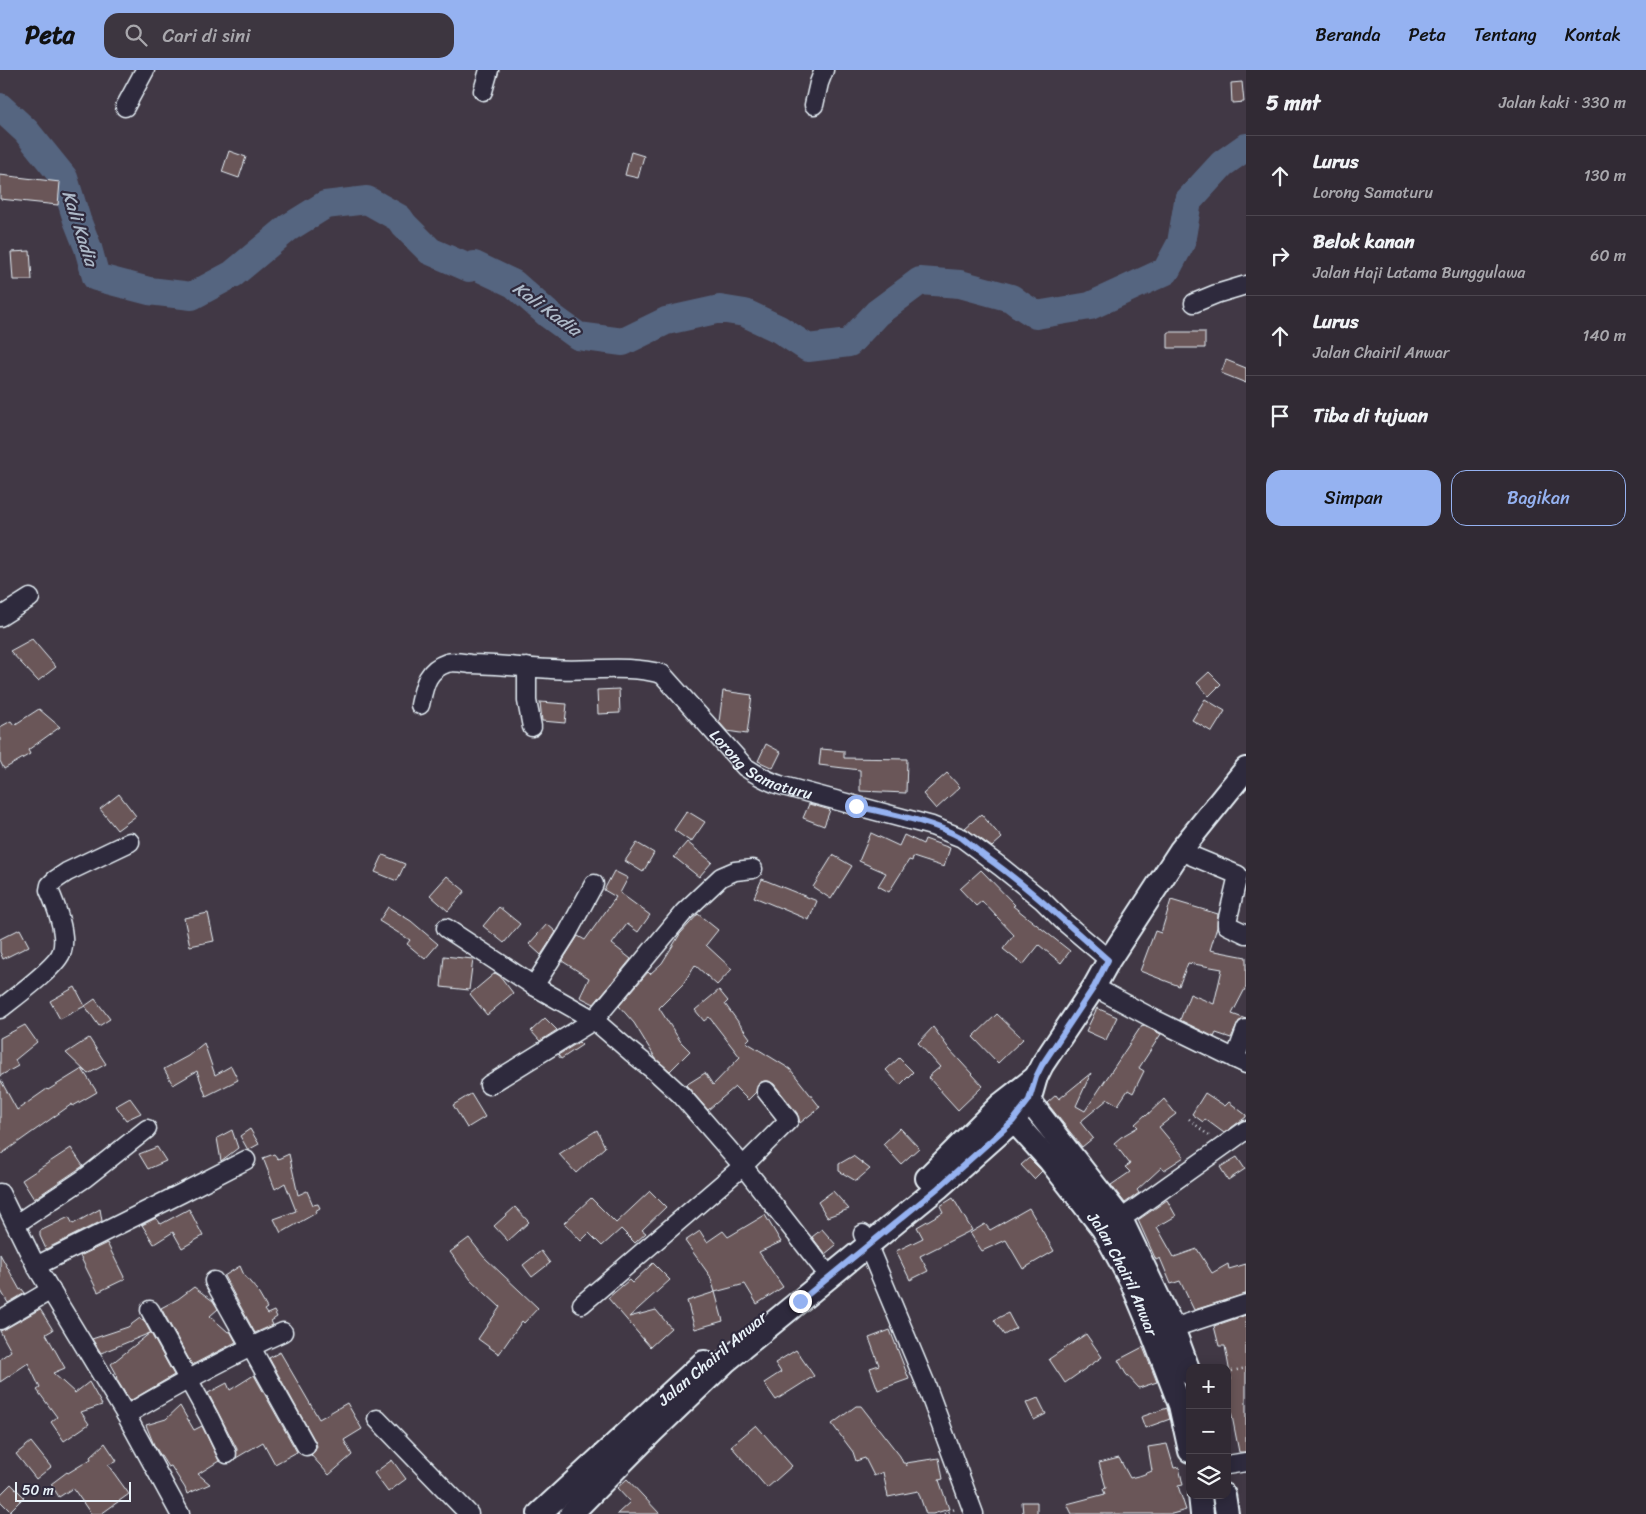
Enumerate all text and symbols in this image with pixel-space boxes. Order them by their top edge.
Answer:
search box [104,13,454,58]
text: Peta [25,14,74,56]
text: Cari di sini [162,19,251,52]
text: Beranda [1315,19,1381,51]
text: Peta [1409,19,1446,51]
text: Tentang [1474,19,1537,51]
text: Kontak [1565,19,1621,51]
icon: search [122,21,150,49]
text: 5 mnt [1266,84,1320,122]
text: Jalan kaki · 330 m [1499,88,1626,117]
text: Lurus [1313,145,1359,178]
text: 130 m [1584,161,1626,190]
icon: ahead [1266,162,1294,190]
text: Lorong Samaturu [1313,178,1433,207]
water label: Kali Kadia [53,186,108,272]
text: Belok kanan [1313,225,1415,258]
text: 60 m [1590,241,1626,270]
icon: right [1266,242,1294,270]
text: Jalan Haji Latama Bunggulawa [1313,258,1525,287]
water label: Kali Kadia [506,273,590,346]
text: Lurus [1313,305,1359,338]
text: 140 m [1583,321,1626,350]
icon: ahead [1266,322,1294,350]
text: Jalan Chairil Anwar [1313,338,1449,367]
text: Tiba di tujuan [1313,399,1428,432]
icon: arrive [1266,402,1294,430]
button: Simpan [1266,470,1441,526]
button: Bagikan [1451,470,1626,526]
street label: Lorong Samaturu [702,722,816,808]
route start [845,795,868,818]
street label: Jalan Chairil Anwar [1079,1205,1167,1342]
route end [789,1290,812,1313]
street label: Jalan Chairil Anwar [650,1303,775,1414]
map controls [1186,1364,1231,1499]
button: + [1186,1364,1231,1409]
button: − [1186,1409,1231,1454]
button: layers [1186,1454,1231,1499]
text: 50 m [22,1478,54,1503]
scale bar [15,1479,131,1502]

